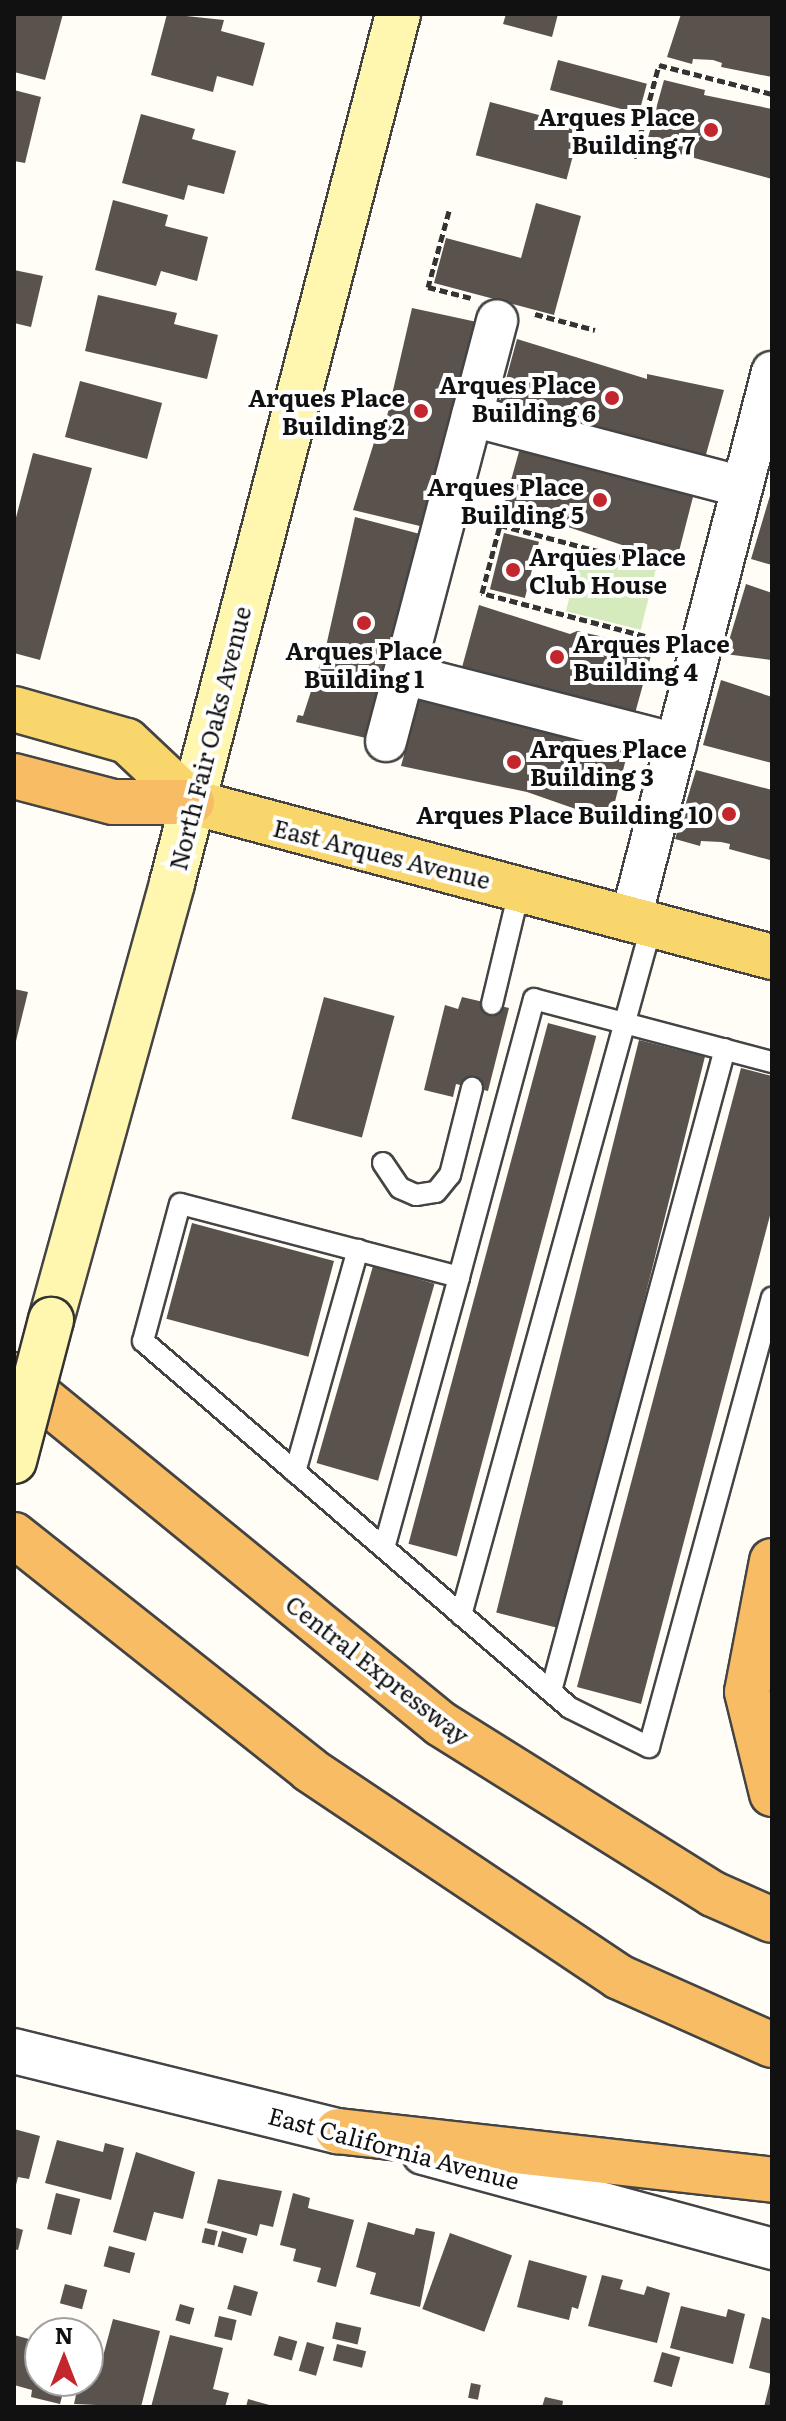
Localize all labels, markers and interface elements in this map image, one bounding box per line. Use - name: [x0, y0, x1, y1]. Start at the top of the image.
- place label: Arques Place Building 7: [538, 102, 695, 158]
- marker: Arques Place Building 7: [702, 121, 720, 139]
- place label: Arques Place Building 6: [439, 370, 596, 426]
- place label: Arques Place Building 2: [248, 383, 405, 439]
- marker: Arques Place Building 6: [603, 389, 621, 407]
- marker: Arques Place Building 2: [412, 402, 430, 420]
- place label: Arques Place Building 5: [427, 472, 584, 528]
- marker: Arques Place Building 5: [591, 491, 609, 509]
- place label: Arques Place Club House: [529, 542, 686, 598]
- marker: Arques Place Club House: [504, 561, 522, 579]
- street label: North Fair Oaks Avenue: [162, 603, 256, 873]
- marker: Arques Place Building 1: [355, 614, 373, 632]
- place label: Arques Place Building 4: [573, 629, 730, 685]
- place label: Arques Place Building 1: [286, 636, 442, 692]
- marker: Arques Place Building 4: [548, 648, 566, 666]
- place label: Arques Place Building 3: [530, 734, 687, 790]
- marker: Arques Place Building 3: [505, 753, 523, 771]
- place label: Arques Place Building 10: [416, 800, 713, 828]
- marker: Arques Place Building 10: [720, 805, 738, 823]
- street label: East Arques Avenue: [270, 812, 494, 894]
- street label: Central Expressway: [281, 1588, 475, 1750]
- street label: East California Avenue: [265, 2100, 523, 2194]
- north arrow: [24, 2317, 104, 2397]
- text: N: [55, 2318, 73, 2351]

